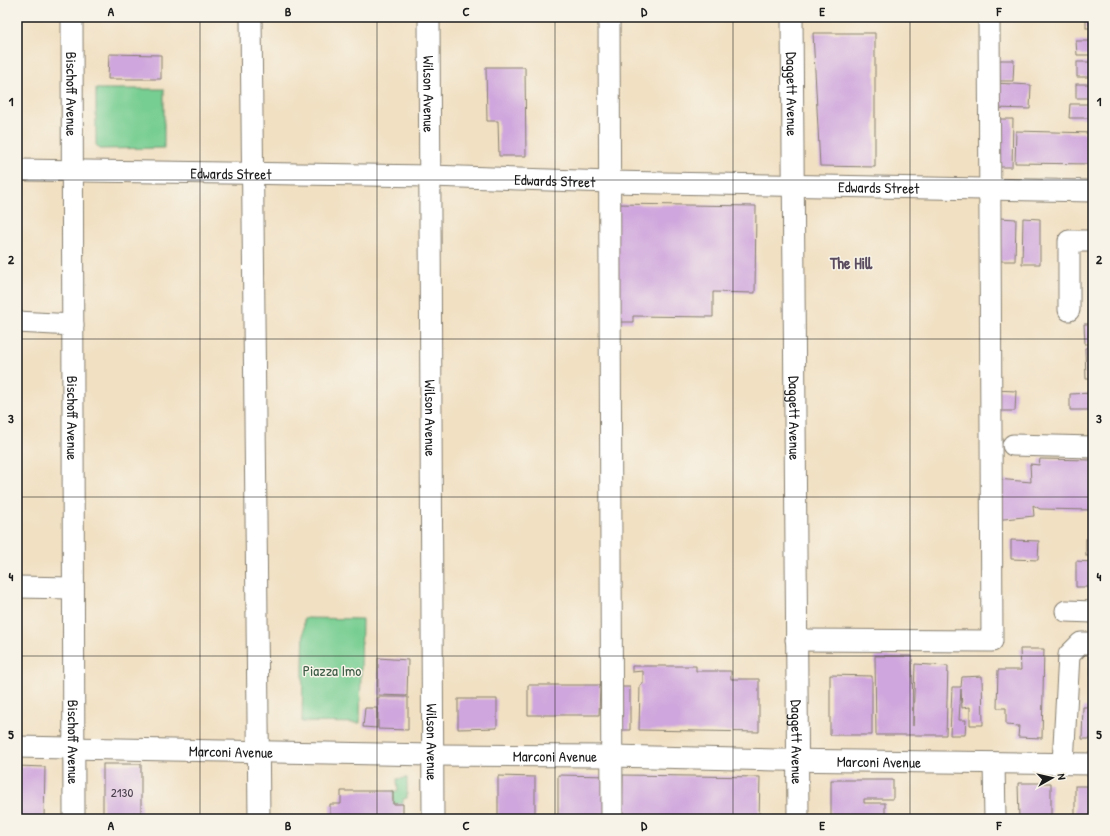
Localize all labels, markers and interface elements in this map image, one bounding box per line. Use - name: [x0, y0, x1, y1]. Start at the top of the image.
- text: A: [108, 2, 115, 20]
- text: B: [285, 2, 292, 20]
- text: C: [462, 2, 470, 20]
- text: D: [641, 2, 648, 20]
- text: E: [819, 2, 825, 20]
- text: F: [996, 2, 1003, 20]
- street label: Bischoff Avenue: [62, 52, 83, 136]
- street label: Daggett Avenue: [782, 52, 803, 136]
- street label: Wilson Avenue: [419, 56, 440, 132]
- text: 1: [9, 92, 14, 110]
- text: 1: [1097, 92, 1102, 110]
- street label: Edwards Street: [190, 162, 273, 184]
- street label: Edwards Street: [514, 168, 597, 192]
- street label: Edwards Street: [838, 176, 920, 198]
- text: 2: [8, 250, 15, 268]
- text: 2: [1096, 250, 1103, 268]
- district label: The Hill: [829, 252, 873, 274]
- street label: Bischoff Avenue: [62, 376, 84, 460]
- street label: Daggett Avenue: [784, 376, 806, 460]
- street label: Wilson Avenue: [420, 380, 442, 456]
- text: 3: [8, 409, 14, 427]
- text: 3: [1096, 409, 1102, 427]
- text: 4: [9, 567, 14, 585]
- text: 4: [1097, 567, 1102, 585]
- park label: Piazza Imo: [303, 660, 361, 681]
- street label: Bischoff Avenue: [63, 700, 84, 784]
- street label: Daggett Avenue: [787, 700, 808, 784]
- street label: Wilson Avenue: [422, 704, 443, 780]
- text: 5: [8, 725, 14, 743]
- text: 5: [1096, 725, 1102, 743]
- street label: Marconi Avenue: [189, 740, 273, 762]
- street label: Marconi Avenue: [513, 745, 597, 766]
- street label: Marconi Avenue: [837, 750, 921, 772]
- north arrow: [1032, 758, 1072, 798]
- text: N: [1055, 773, 1069, 781]
- house number: 2130: [111, 783, 133, 801]
- text: A: [108, 816, 115, 834]
- text: B: [285, 816, 292, 834]
- text: C: [462, 816, 470, 834]
- text: D: [641, 816, 648, 834]
- text: E: [819, 816, 825, 834]
- text: F: [996, 816, 1003, 834]

